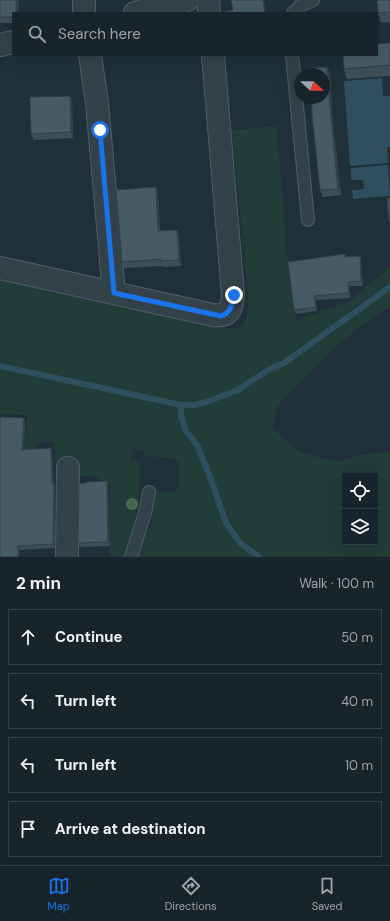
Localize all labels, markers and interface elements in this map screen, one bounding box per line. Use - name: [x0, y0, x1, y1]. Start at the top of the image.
- search box: [12, 12, 378, 56]
- icon: search: [26, 23, 48, 45]
- text: Search here: [58, 24, 141, 44]
- north arrow: [294, 68, 330, 104]
- route start: [91, 121, 109, 139]
- route end: [225, 286, 243, 304]
- map controls: [342, 473, 378, 545]
- button: locate: [342, 473, 378, 509]
- button: layers: [342, 509, 378, 545]
- text: 2 min: [16, 572, 61, 594]
- text: Walk · 100 m: [299, 575, 374, 592]
- icon: ahead: [17, 626, 39, 648]
- text: Continue: [55, 627, 123, 647]
- text: 50 m: [341, 629, 373, 646]
- icon: left: [17, 690, 39, 712]
- text: Turn left: [55, 691, 116, 711]
- text: 40 m: [341, 693, 373, 710]
- icon: left: [17, 754, 39, 776]
- text: Turn left: [55, 755, 116, 775]
- text: 10 m: [345, 757, 373, 774]
- icon: arrive: [17, 818, 39, 840]
- text: Arrive at destination: [55, 819, 206, 839]
- tab: Map: [48, 875, 70, 913]
- tab: Directions: [165, 875, 217, 913]
- tab: Saved: [312, 875, 342, 913]

